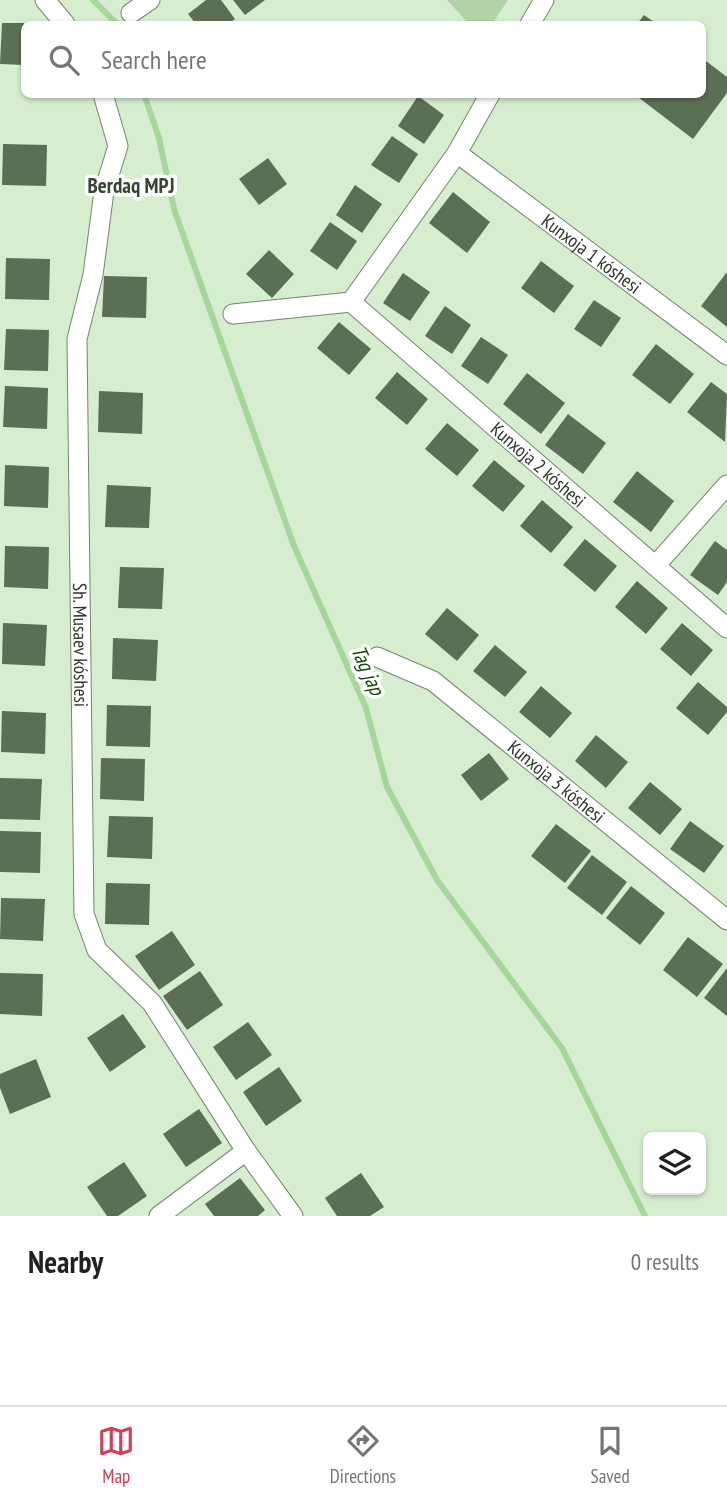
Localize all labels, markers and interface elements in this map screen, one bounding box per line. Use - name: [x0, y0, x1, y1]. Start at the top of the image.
- search box: [21, 21, 706, 98]
- icon: search: [45, 41, 83, 79]
- text: Search here: [101, 43, 207, 76]
- district label: Berdaq MPJ: [87, 172, 175, 199]
- street label: Kunxoja 1 kóshesi: [537, 209, 646, 299]
- street label: Kunxoja 2 kóshesi: [486, 417, 591, 512]
- street label: Sh. Musaev kóshesi: [68, 583, 93, 707]
- water label: Tag jap: [345, 641, 392, 701]
- street label: Kunxoja 3 kóshesi: [503, 735, 610, 828]
- map controls: [643, 1132, 706, 1195]
- button: layers: [643, 1132, 706, 1195]
- text: Nearby: [28, 1242, 103, 1281]
- text: 0 results: [631, 1247, 699, 1276]
- tab: Map: [97, 1422, 135, 1488]
- tab: Directions: [330, 1422, 396, 1488]
- tab: Saved: [591, 1422, 630, 1488]

